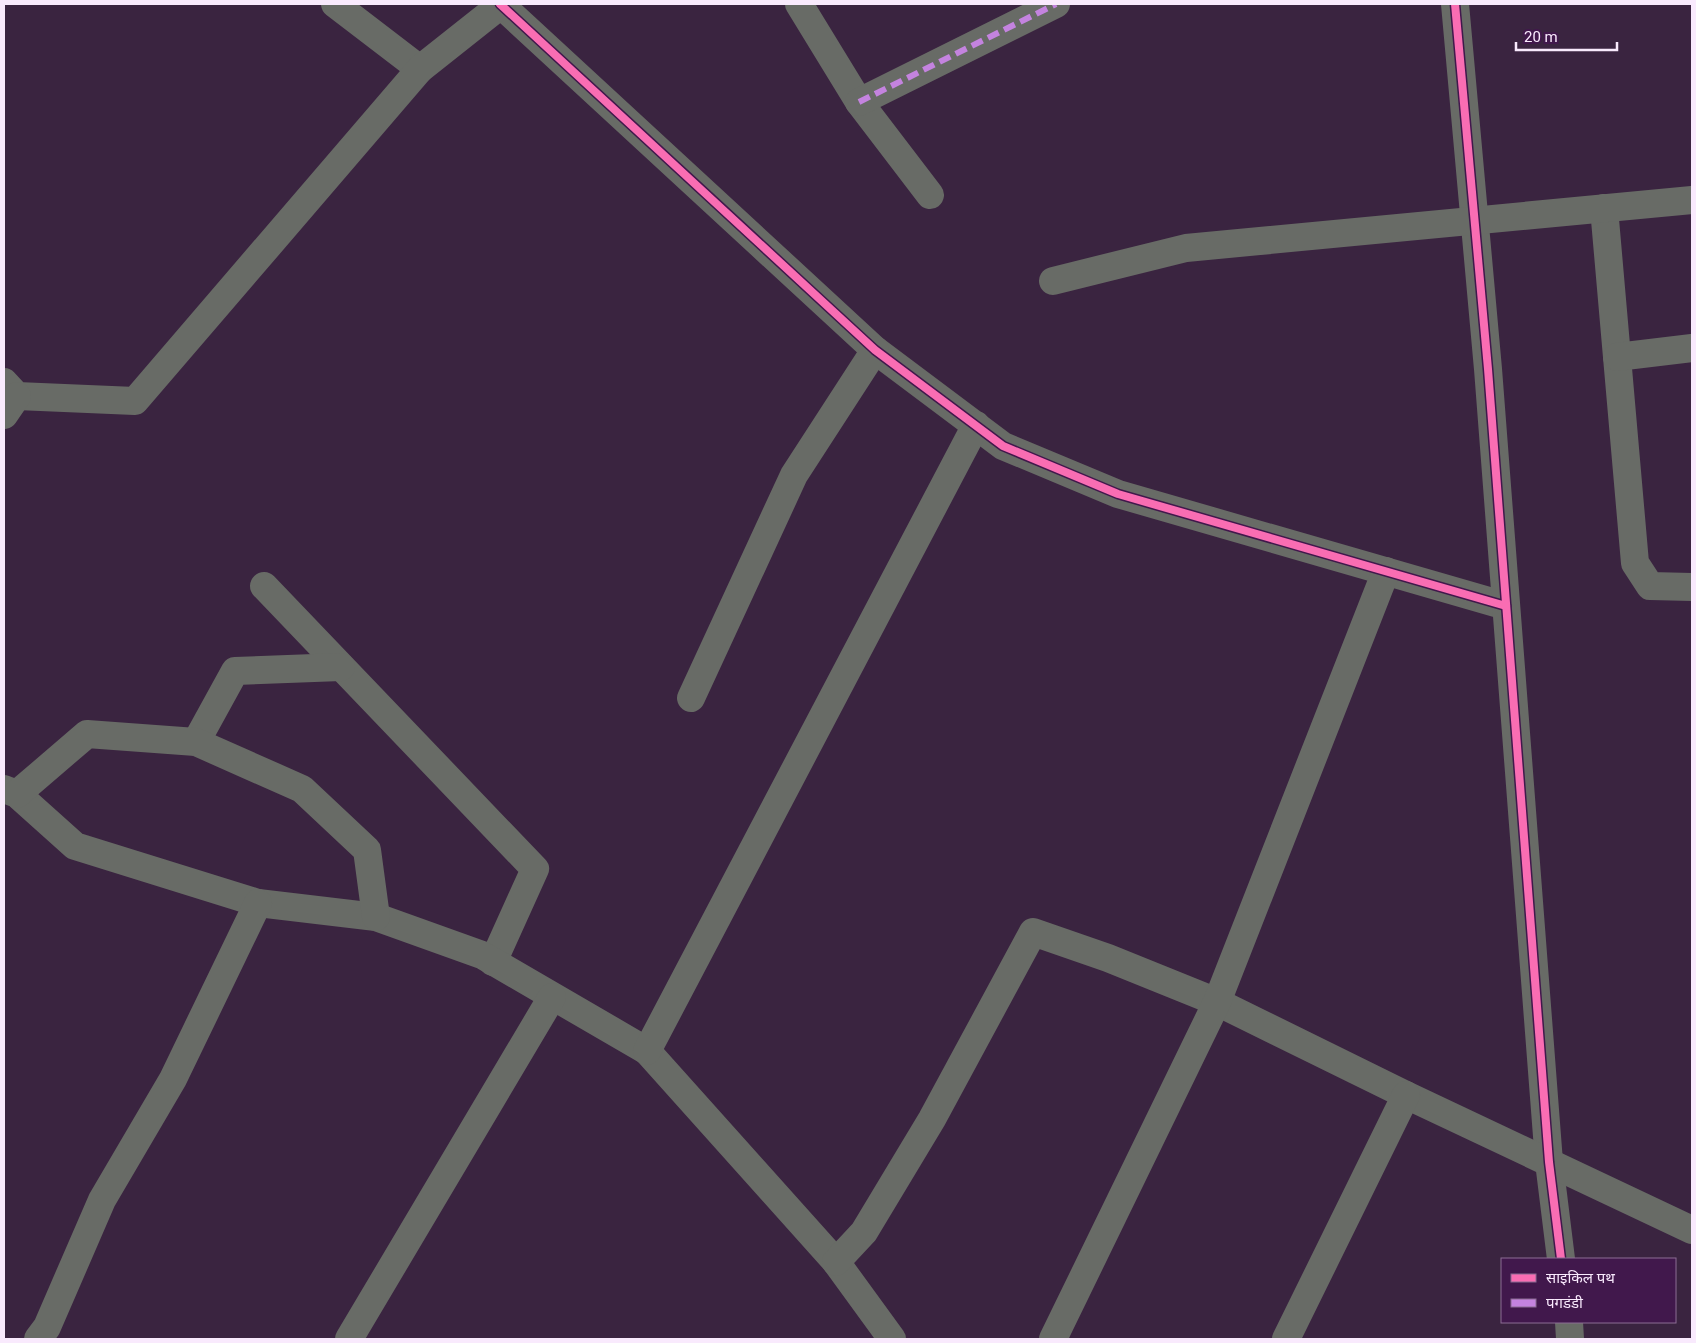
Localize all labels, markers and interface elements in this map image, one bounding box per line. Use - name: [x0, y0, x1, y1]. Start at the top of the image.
- scale bar: [1516, 20, 1617, 52]
- text: 20 m: [1524, 28, 1558, 46]
- legend: [1501, 1258, 1676, 1323]
- text: साइकिल पथ: [1546, 1269, 1615, 1287]
- text: पगडंडी: [1546, 1294, 1584, 1312]

